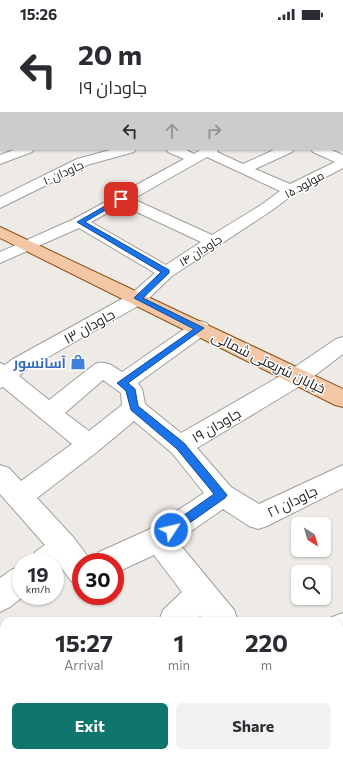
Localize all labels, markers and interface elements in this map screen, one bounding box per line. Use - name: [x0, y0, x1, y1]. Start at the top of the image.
- text: 15:26: [20, 5, 57, 23]
- text: 20 m: [78, 37, 142, 71]
- icon: left: [12, 44, 64, 96]
- text: جاودان ۱۹: [78, 76, 147, 98]
- icon: left: [119, 120, 141, 142]
- icon: ahead: [161, 120, 183, 142]
- icon: right: [203, 120, 225, 142]
- street label: جاودان ۱۰: [41, 157, 86, 188]
- street label: مولود ۱۵: [282, 167, 327, 201]
- pin: [104, 182, 138, 216]
- icon: arrive: [110, 188, 132, 210]
- street label: جاودان ۱۴: [176, 231, 224, 269]
- street label: جاودان ۱۳: [60, 305, 118, 347]
- street label: خیابان شریعتی شمالی: [209, 327, 329, 397]
- shop icon: آسانسور: [69, 353, 87, 371]
- place label: آسانسور: [12, 354, 67, 372]
- street label: جاودان ۱۹: [189, 404, 243, 446]
- street label: جاودان ۲۱: [264, 482, 320, 520]
- position arrow: [150, 509, 192, 551]
- north arrow: [291, 517, 331, 557]
- map controls: [291, 517, 331, 605]
- speed limit sign: 30: [72, 553, 124, 605]
- text: 19: [27, 562, 49, 586]
- button: search: [291, 565, 331, 605]
- text: km/h: [26, 583, 50, 595]
- text: 15:27: [55, 628, 113, 657]
- text: 1: [173, 628, 184, 657]
- text: 220: [245, 628, 288, 657]
- text: Arrival: [64, 657, 104, 673]
- text: min: [168, 657, 190, 673]
- text: m: [261, 657, 272, 673]
- button: Exit: [12, 703, 168, 749]
- button: Share: [176, 703, 331, 749]

